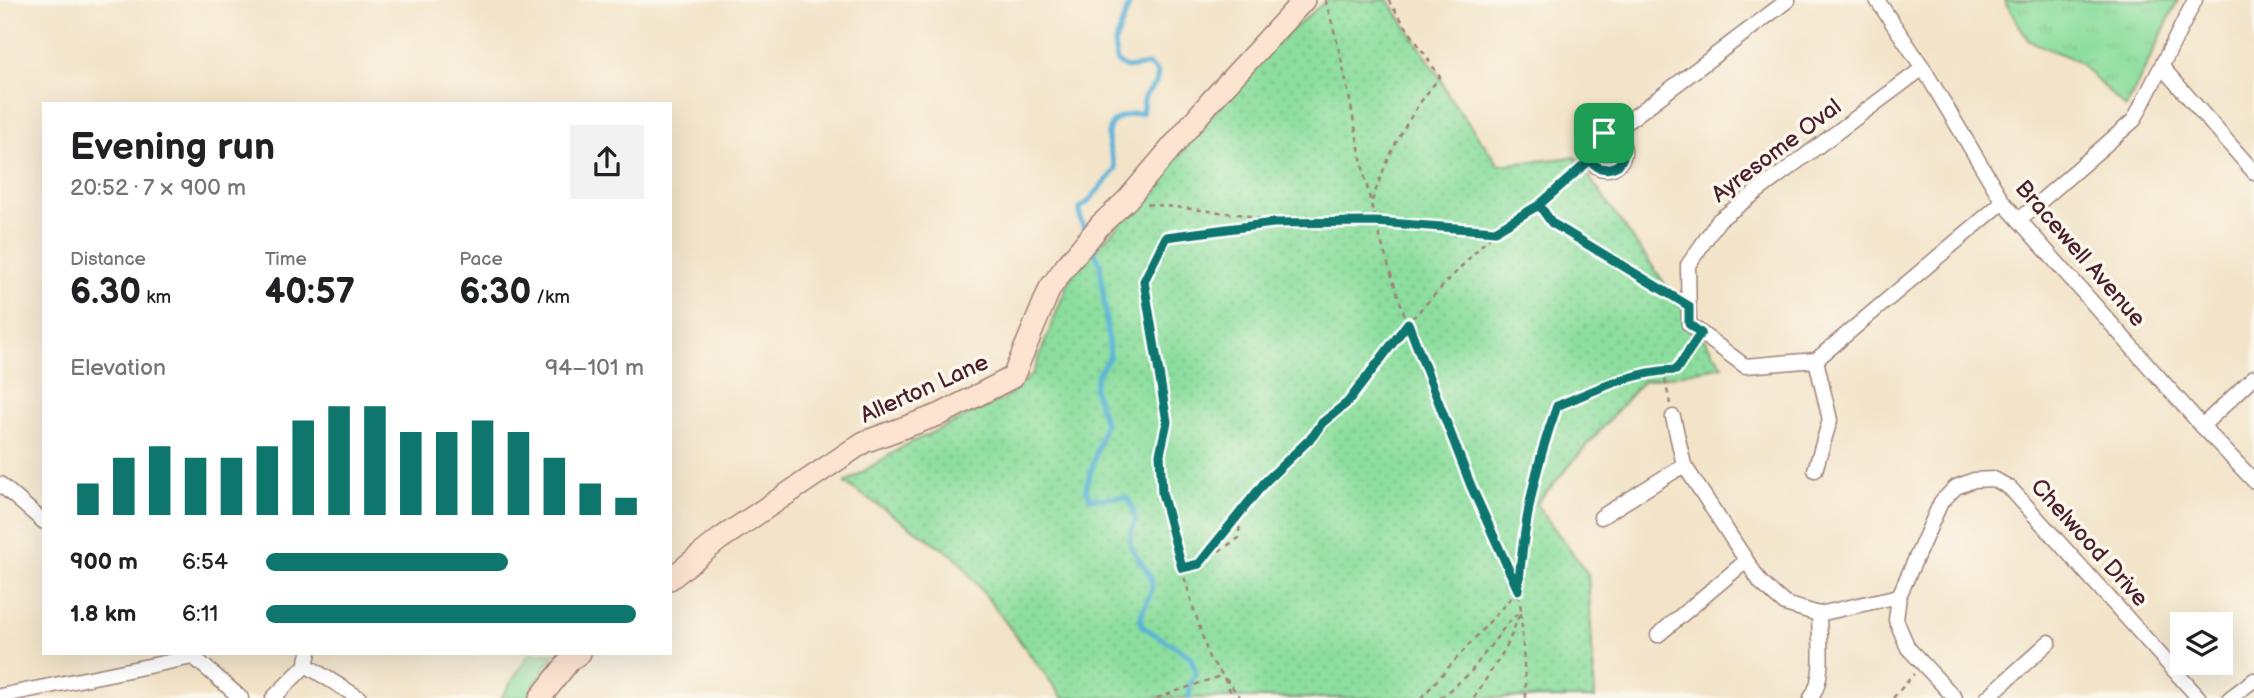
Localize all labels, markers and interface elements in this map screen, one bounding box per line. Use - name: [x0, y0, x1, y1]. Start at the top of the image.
- street label: Ayresome Oval: [1706, 93, 1847, 209]
- pin: [1574, 103, 1634, 163]
- icon: arrive: [1585, 114, 1623, 152]
- text: Evening run: [70, 125, 275, 170]
- button: share: [570, 125, 644, 199]
- text: 20:52 · 7 × 900 m: [70, 174, 246, 202]
- street label: Bracewell Avenue: [2009, 175, 2152, 333]
- text: Distance: [70, 248, 146, 271]
- text: Time: [265, 248, 307, 271]
- text: Pace: [459, 248, 503, 271]
- text: 6.30: [70, 271, 141, 314]
- text: 40:57: [265, 271, 355, 314]
- text: 6:30: [459, 271, 531, 314]
- text: km: [141, 286, 171, 309]
- text: /km: [531, 286, 570, 309]
- street label: Allerton Lane: [856, 348, 993, 430]
- text: Elevation: [70, 354, 166, 382]
- text: 94–101 m: [545, 354, 644, 382]
- street label: Chelwood Drive: [2024, 473, 2154, 612]
- text: 900 m: [70, 548, 138, 576]
- text: 6:54: [182, 548, 228, 576]
- text: 1.8 km: [70, 600, 136, 628]
- text: 6:11: [182, 600, 219, 628]
- map controls: [2170, 612, 2233, 675]
- button: layers: [2170, 612, 2233, 675]

